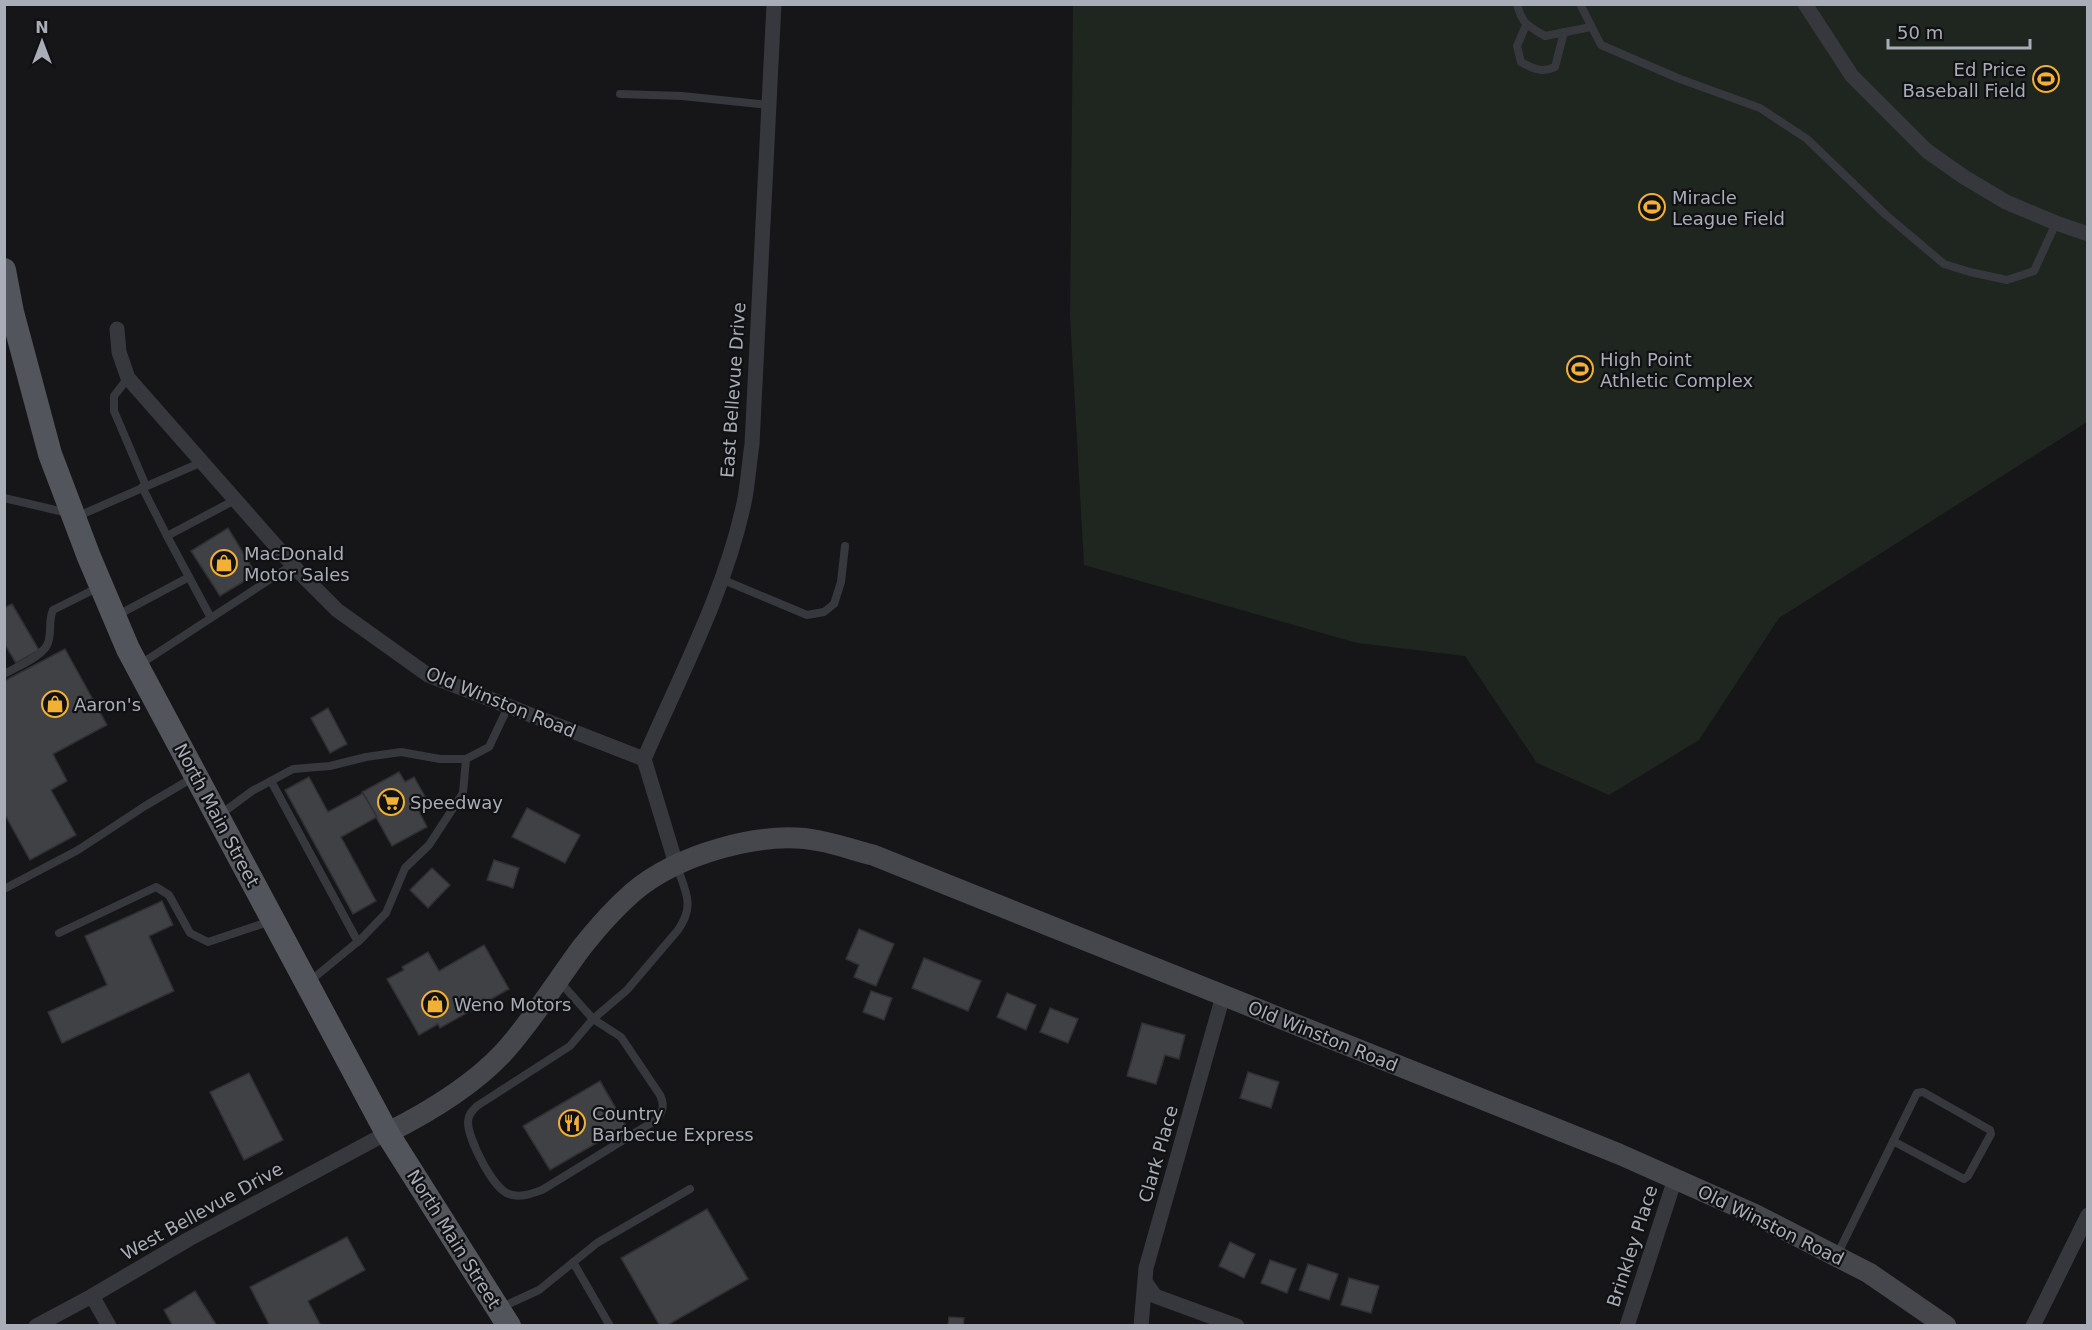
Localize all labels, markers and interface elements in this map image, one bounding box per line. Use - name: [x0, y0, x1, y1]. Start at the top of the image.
- north arrow: [12, 12, 72, 72]
- scale bar: [1888, 12, 2030, 50]
- text: N: [35, 18, 49, 37]
- text: 50 m: [1897, 22, 1943, 43]
- place label: Ed Price Baseball Field: [1902, 59, 2026, 101]
- sports icon: Ed Price Baseball Field: [2031, 64, 2061, 94]
- place label: Miracle League Field: [1672, 187, 1785, 229]
- sports icon: Miracle League Field: [1637, 192, 1667, 222]
- street label: East Bellevue Drive: [716, 302, 750, 478]
- place label: High Point Athletic Complex: [1600, 349, 1754, 391]
- sports icon: High Point Athletic Complex: [1565, 354, 1595, 384]
- place label: MacDonald Motor Sales: [244, 543, 350, 585]
- shop icon: MacDonald Motor Sales: [209, 548, 239, 578]
- street label: Old Winston Road: [423, 662, 579, 742]
- shop icon: Aaron's: [40, 689, 70, 719]
- place label: Aaron's: [74, 694, 141, 715]
- street label: North Main Street: [170, 740, 264, 890]
- supermarket icon: Speedway: [376, 787, 406, 817]
- place label: Speedway: [410, 792, 503, 813]
- shop icon: Weno Motors: [420, 989, 450, 1019]
- place label: Weno Motors: [454, 994, 571, 1015]
- street label: Old Winston Road: [1245, 996, 1401, 1076]
- place label: Country Barbecue Express: [592, 1103, 754, 1145]
- street label: Clark Place: [1134, 1103, 1182, 1205]
- restaurant icon: Country Barbecue Express: [557, 1108, 587, 1138]
- street label: West Bellevue Drive: [118, 1158, 286, 1264]
- street label: North Main Street: [403, 1166, 505, 1312]
- street label: Old Winston Road: [1695, 1181, 1847, 1269]
- street label: Brinkley Place: [1602, 1182, 1662, 1310]

